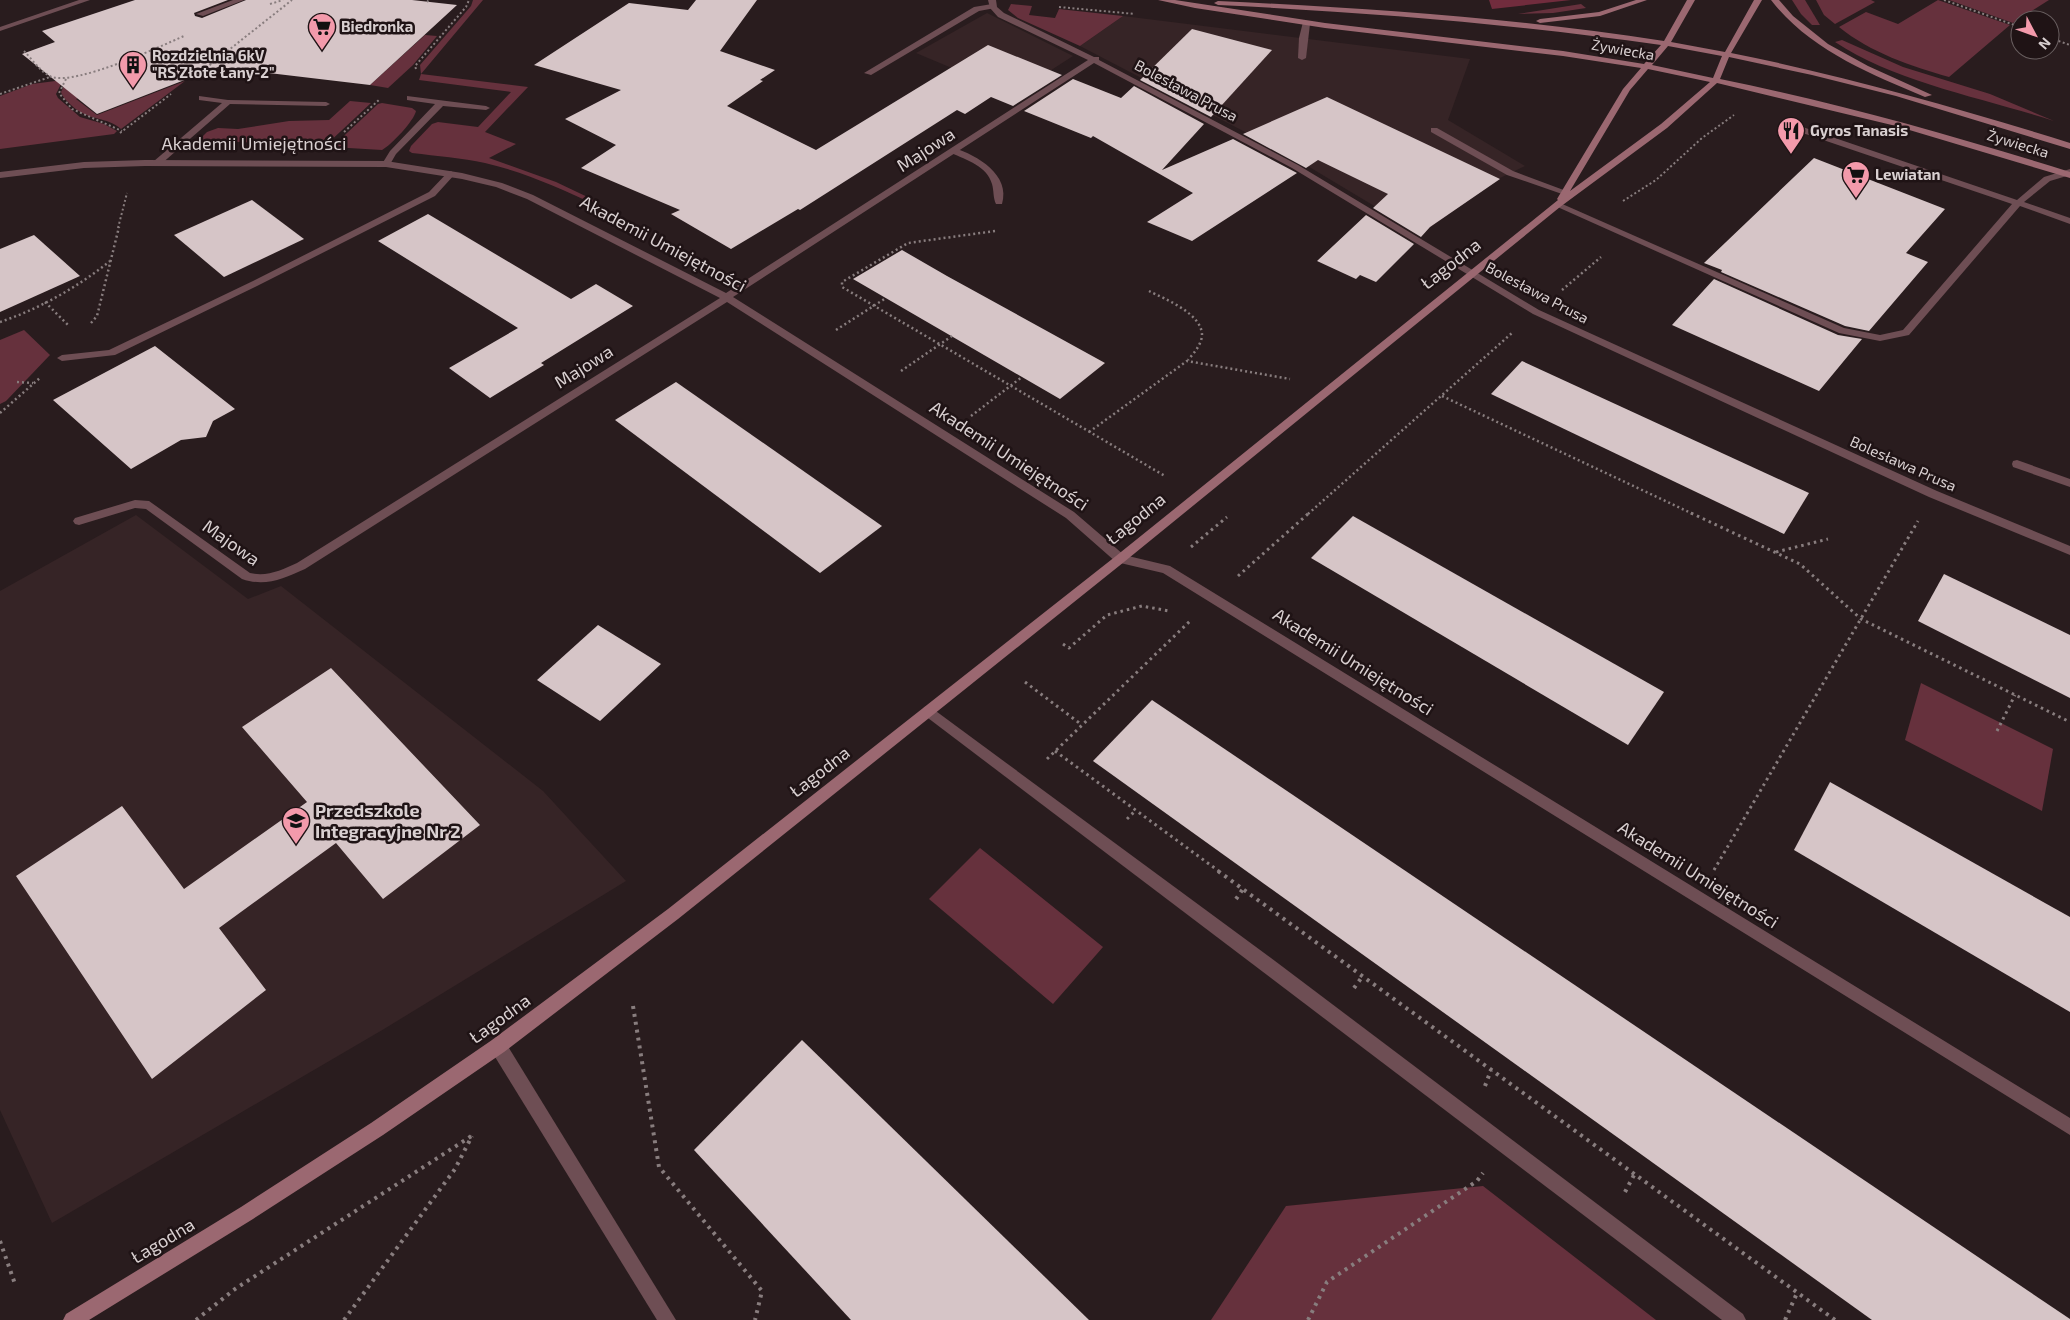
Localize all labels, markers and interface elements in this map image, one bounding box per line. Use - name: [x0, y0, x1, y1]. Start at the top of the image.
- north arrow: [2010, 10, 2060, 60]
- supermarket icon: Biedronka: [307, 12, 337, 51]
- place label: Biedronka: [341, 17, 413, 35]
- text: N: [2035, 34, 2055, 53]
- street label: Żywiecka: [1590, 35, 1656, 63]
- place label: Rozdzielnia 6kV "RS Złote Łany-2": [152, 46, 275, 82]
- building icon: Rozdzielnia 6kV "RS Złote Łany-2": [118, 50, 148, 89]
- street label: Bolesława Prusa: [1132, 55, 1241, 125]
- restaurant icon: Gyros Tanasis: [1776, 116, 1806, 155]
- place label: Gyros Tanasis: [1810, 121, 1908, 140]
- street label: Majowa: [892, 122, 959, 176]
- street label: Żywiecka: [1985, 125, 2051, 161]
- street label: Akademii Umiejętności: [162, 132, 346, 154]
- supermarket icon: Lewiatan: [1841, 160, 1871, 199]
- place label: Lewiatan: [1875, 165, 1941, 183]
- street label: Akademii Umiejętności: [577, 190, 750, 296]
- street label: Łagodna: [1416, 233, 1485, 293]
- street label: Bolesława Prusa: [1483, 257, 1592, 327]
- street label: Majowa: [550, 340, 617, 393]
- street label: Akademii Umiejętności: [926, 396, 1093, 515]
- street label: Bolesława Prusa: [1848, 432, 1959, 495]
- street label: Łagodna: [1101, 488, 1170, 549]
- street label: Majowa: [199, 515, 265, 570]
- street label: Akademii Umiejętności: [1269, 603, 1438, 719]
- street label: Łagodna: [785, 741, 854, 801]
- place label: Przedszkole Integracyjne Nr 2: [315, 799, 461, 842]
- school or university icon: Przedszkole Integracyjne Nr 2: [281, 806, 311, 845]
- street label: Akademii Umiejętności: [1614, 816, 1783, 932]
- street label: Łagodna: [465, 989, 534, 1048]
- street label: Łagodna: [127, 1213, 198, 1268]

